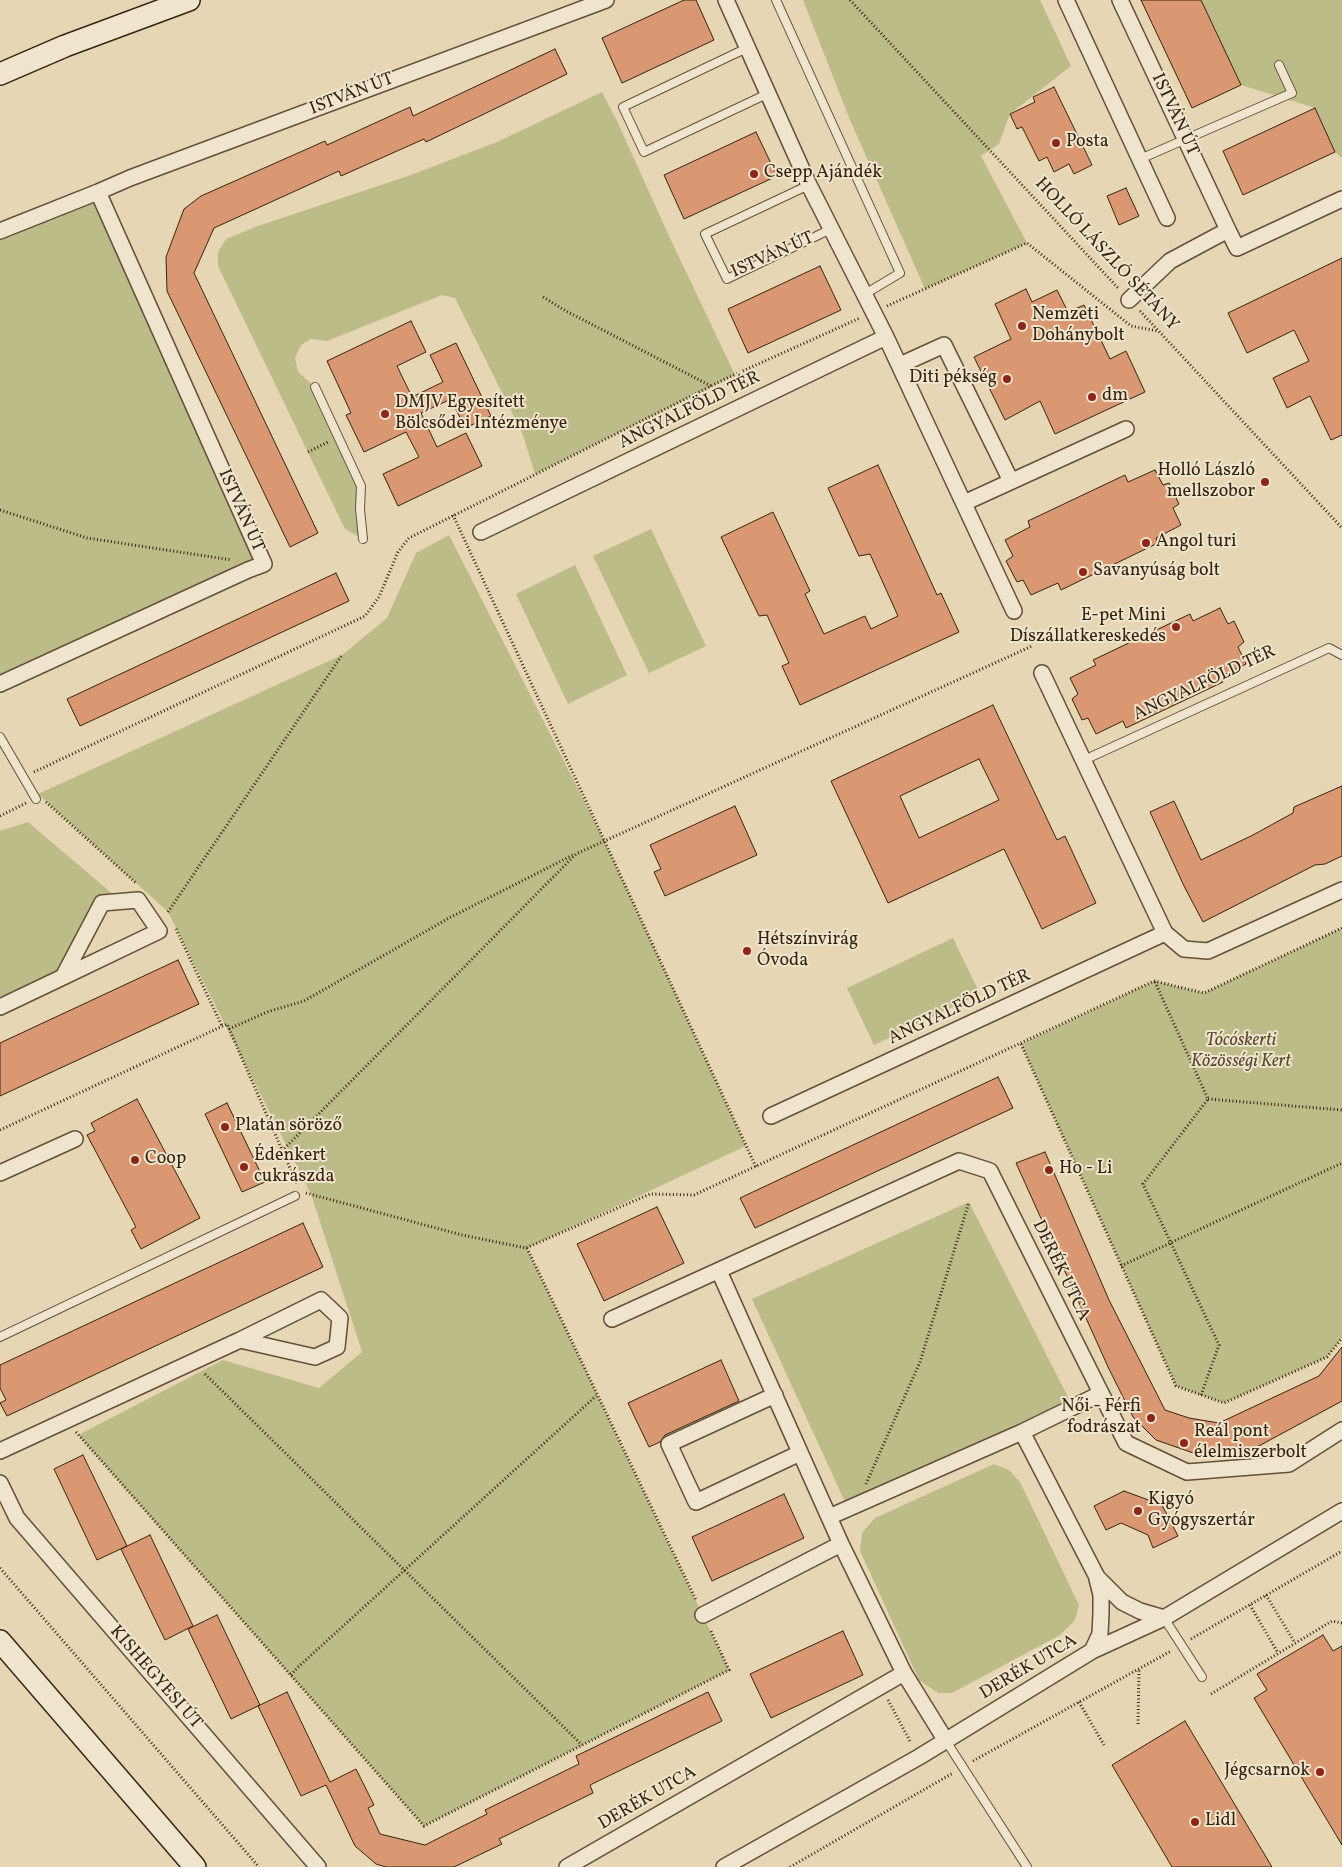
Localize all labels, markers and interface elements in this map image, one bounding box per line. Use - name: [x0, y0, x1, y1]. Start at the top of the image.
- street label: ISTVÁN ÚT: [307, 69, 397, 121]
- street label: ISTVÁN ÚT: [1146, 70, 1202, 160]
- place label: Posta: [1066, 132, 1109, 154]
- marker: Posta: [1050, 137, 1062, 149]
- place label: Csepp Ajándék: [764, 163, 882, 185]
- marker: Csepp Ajándék: [748, 168, 760, 180]
- street label: HOLLÓ LÁSZLÓ SÉTÁNY: [1029, 174, 1183, 336]
- street label: ISTVÁN ÚT: [728, 228, 818, 284]
- place label: Nemzeti Dohánybolt: [1032, 305, 1125, 348]
- marker: Nemzeti Dohánybolt: [1016, 320, 1028, 332]
- street label: ANGYALFÖLD TÉR: [616, 367, 764, 455]
- place label: Diti pékség: [909, 368, 997, 390]
- marker: Diti pékség: [1001, 373, 1013, 385]
- place label: dm: [1102, 386, 1128, 408]
- marker: dm: [1086, 391, 1098, 403]
- place label: DMJV Egyesített Bölcsődei Intézménye: [395, 393, 567, 436]
- marker: DMJV Egyesített Bölcsődei Intézménye: [379, 408, 391, 420]
- place label: Holló László mellszobor: [1157, 461, 1255, 504]
- street label: ISTVÁN ÚT: [212, 466, 268, 556]
- marker: Holló László mellszobor: [1259, 476, 1271, 488]
- place label: Angol turi: [1156, 532, 1236, 554]
- marker: Angol turi: [1140, 537, 1152, 549]
- place label: Savanyúság bolt: [1093, 561, 1220, 583]
- marker: Savanyúság bolt: [1077, 566, 1089, 578]
- place label: E-pet Mini Díszállatkereskedés: [1010, 606, 1166, 649]
- marker: E-pet Mini Díszállatkereskedés: [1170, 621, 1182, 633]
- street label: ANGYALFÖLD TÉR: [1130, 642, 1280, 726]
- place label: Hétszínvirág Óvoda: [757, 930, 858, 972]
- marker: Hétszínvirág Óvoda: [741, 945, 753, 957]
- street label: ANGYALFÖLD TÉR: [885, 966, 1035, 1050]
- park label: Tócóskerti Közösségi Kert: [1191, 1031, 1291, 1074]
- place label: Platán söröző: [235, 1116, 342, 1138]
- marker: Platán söröző: [219, 1121, 231, 1133]
- place label: Édenkert cukrászda: [254, 1146, 334, 1188]
- place label: Coop: [145, 1149, 186, 1171]
- marker: Coop: [129, 1154, 141, 1166]
- place label: Ho - Li: [1059, 1159, 1112, 1181]
- marker: Édenkert cukrászda: [238, 1161, 250, 1173]
- marker: Ho - Li: [1043, 1164, 1055, 1176]
- street label: DERÉK UTCA: [1026, 1217, 1094, 1325]
- place label: Női - Férfi fodrászat: [1061, 1397, 1141, 1440]
- marker: Női - Férfi fodrászat: [1145, 1412, 1157, 1424]
- place label: Reál pont élelmiszerbolt: [1194, 1422, 1307, 1465]
- marker: Reál pont élelmiszerbolt: [1178, 1437, 1190, 1449]
- place label: Kigyó Gyógyszertár: [1148, 1490, 1255, 1532]
- marker: Kigyó Gyógyszertár: [1132, 1505, 1144, 1517]
- street label: KISHEGYESI ÚT: [104, 1622, 206, 1734]
- street label: DERÉK UTCA: [977, 1631, 1081, 1705]
- place label: Jégcsarnok: [1224, 1761, 1310, 1783]
- street label: DERÉK UTCA: [595, 1762, 701, 1836]
- marker: Jégcsarnok: [1314, 1766, 1326, 1778]
- place label: Lidl: [1205, 1811, 1236, 1833]
- marker: Lidl: [1189, 1816, 1201, 1828]

